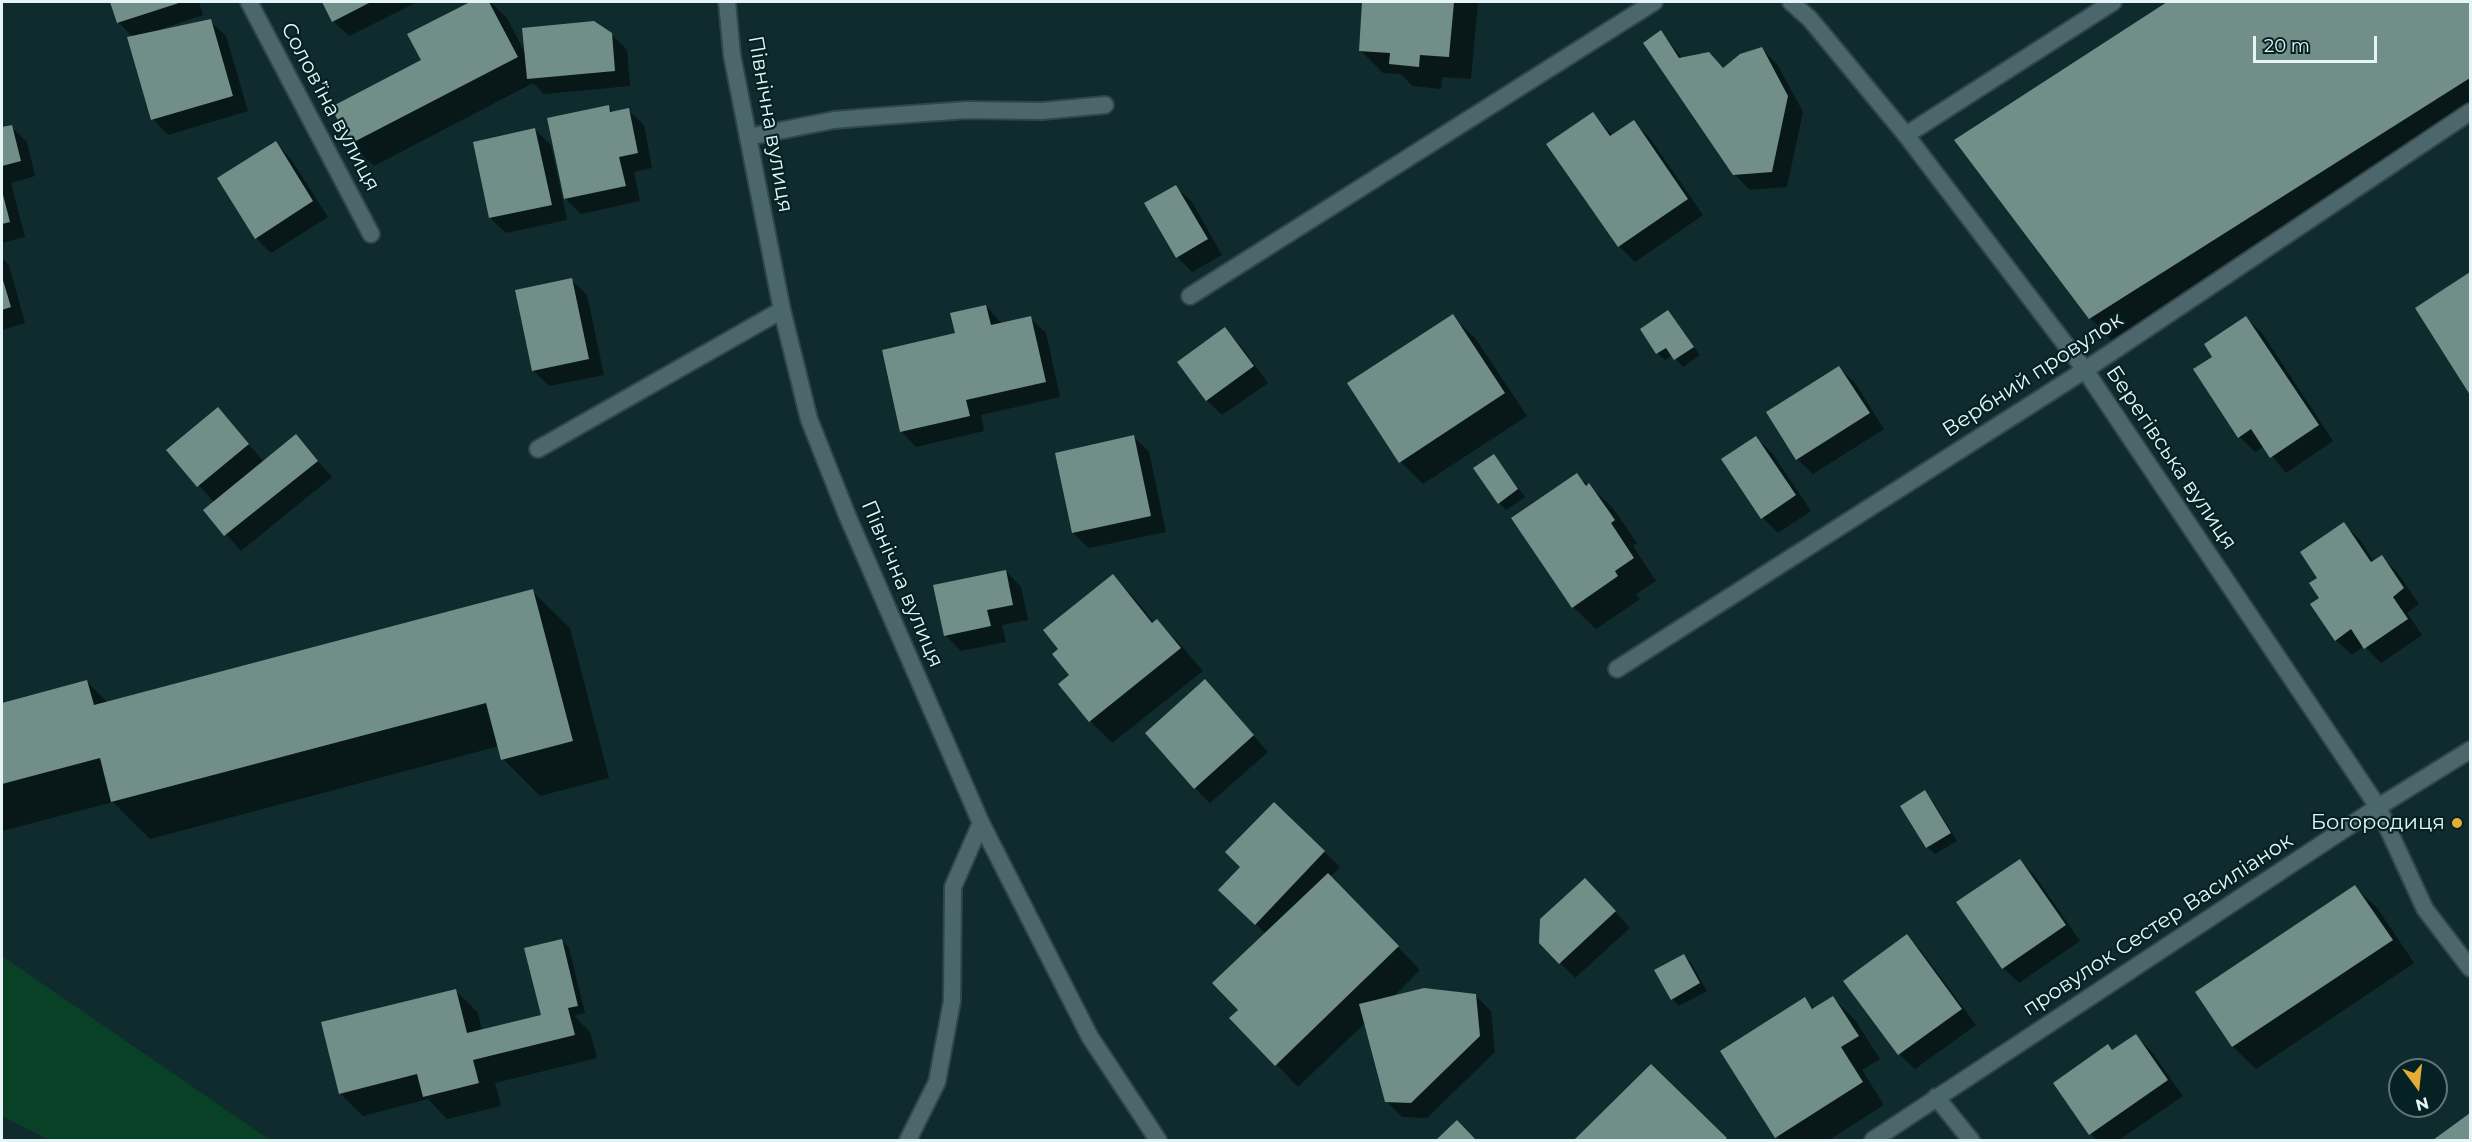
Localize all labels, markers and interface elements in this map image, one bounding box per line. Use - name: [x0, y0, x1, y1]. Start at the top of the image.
- street label: Соловʼїна вулиця: [275, 19, 385, 195]
- scale bar: [2256, 24, 2380, 62]
- street label: Північна вулиця: [742, 34, 798, 214]
- text: 20 m: [2264, 35, 2310, 57]
- street label: Вербний провулок: [1938, 307, 2128, 443]
- street label: Берегівська вулиця: [2100, 361, 2242, 555]
- street label: Північна вулиця: [855, 497, 949, 671]
- place label: Богородиця: [2311, 810, 2445, 836]
- marker: Богородиця: [2450, 816, 2464, 830]
- street label: провулок Сестер Василіанок: [2018, 828, 2298, 1022]
- north arrow: [2388, 1058, 2448, 1118]
- text: N: [2414, 1093, 2431, 1115]

